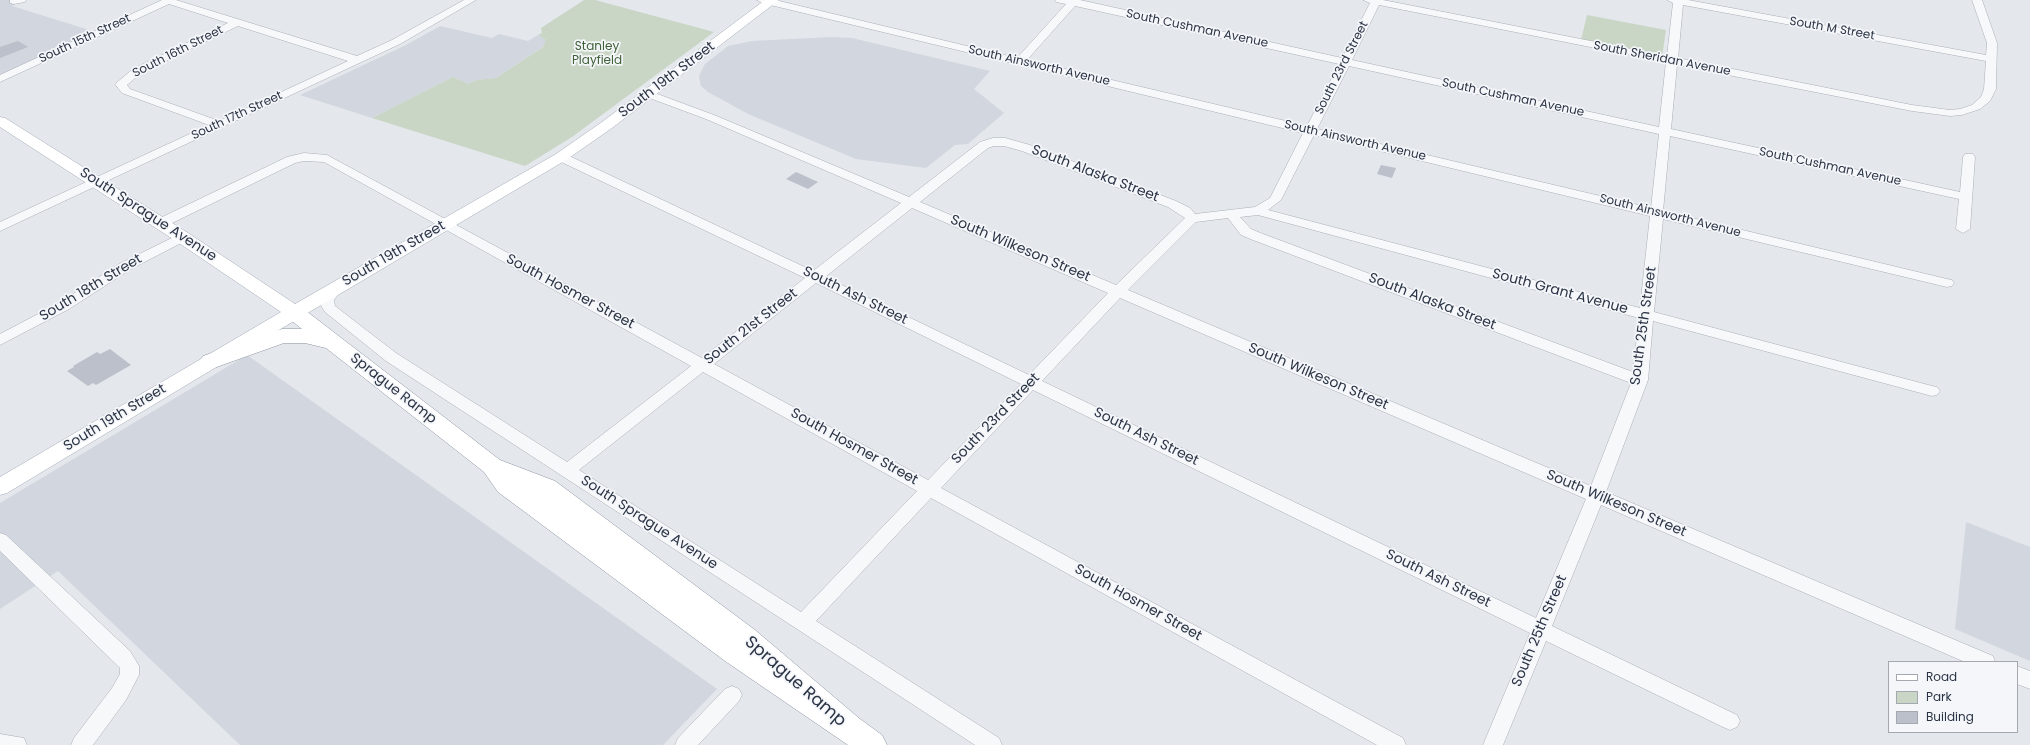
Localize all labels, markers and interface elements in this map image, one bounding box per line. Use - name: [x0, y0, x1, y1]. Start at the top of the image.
- street label: South Cushman Avenue: [1125, 7, 1269, 51]
- street label: South 15th Street: [37, 11, 133, 67]
- street label: South M Street: [1788, 14, 1876, 44]
- street label: South 23rd Street: [1312, 19, 1372, 117]
- street label: South 16th Street: [130, 23, 226, 81]
- street label: South 19th Street: [616, 38, 718, 122]
- street label: South Sheridan Avenue: [1592, 39, 1732, 79]
- park label: Stanley Playfield: [572, 40, 622, 68]
- street label: South Ainsworth Avenue: [967, 43, 1111, 89]
- street label: South Cushman Avenue: [1441, 76, 1585, 120]
- street label: South 17th Street: [189, 89, 285, 143]
- street label: South Ainsworth Avenue: [1283, 118, 1427, 164]
- street label: South Alaska Street: [1029, 142, 1161, 206]
- street label: South Cushman Avenue: [1758, 145, 1902, 189]
- street label: South Sprague Avenue: [76, 164, 220, 266]
- street label: South Ainsworth Avenue: [1598, 191, 1742, 241]
- street label: South Wilkeson Street: [948, 212, 1092, 286]
- street label: South 19th Street: [340, 218, 448, 290]
- street label: South 18th Street: [37, 251, 145, 325]
- street label: South Hosmer Street: [503, 251, 637, 333]
- street label: South Ash Street: [800, 263, 910, 329]
- street label: South Grant Avenue: [1490, 266, 1630, 318]
- street label: South 25th Street: [1627, 266, 1661, 386]
- street label: South Alaska Street: [1366, 270, 1498, 334]
- street label: South 21st Street: [701, 285, 801, 369]
- street label: South Wilkeson Street: [1246, 340, 1390, 414]
- street label: Sprague Ramp: [346, 350, 440, 428]
- street label: South 23rd Street: [948, 370, 1044, 468]
- street label: South 19th Street: [61, 381, 169, 455]
- street label: South Ash Street: [1091, 404, 1201, 470]
- street label: South Hosmer Street: [787, 405, 921, 489]
- street label: South Wilkeson Street: [1544, 467, 1688, 541]
- street label: South Sprague Avenue: [577, 472, 721, 574]
- street label: South Ash Street: [1383, 546, 1493, 612]
- street label: South Hosmer Street: [1071, 561, 1205, 645]
- street label: South 25th Street: [1509, 573, 1571, 689]
- street label: Sprague Ramp: [740, 632, 850, 732]
- legend: [1888, 661, 2018, 733]
- text: Road: [1926, 668, 1957, 685]
- text: Park: [1926, 688, 1952, 705]
- text: Building: [1926, 708, 1974, 725]

